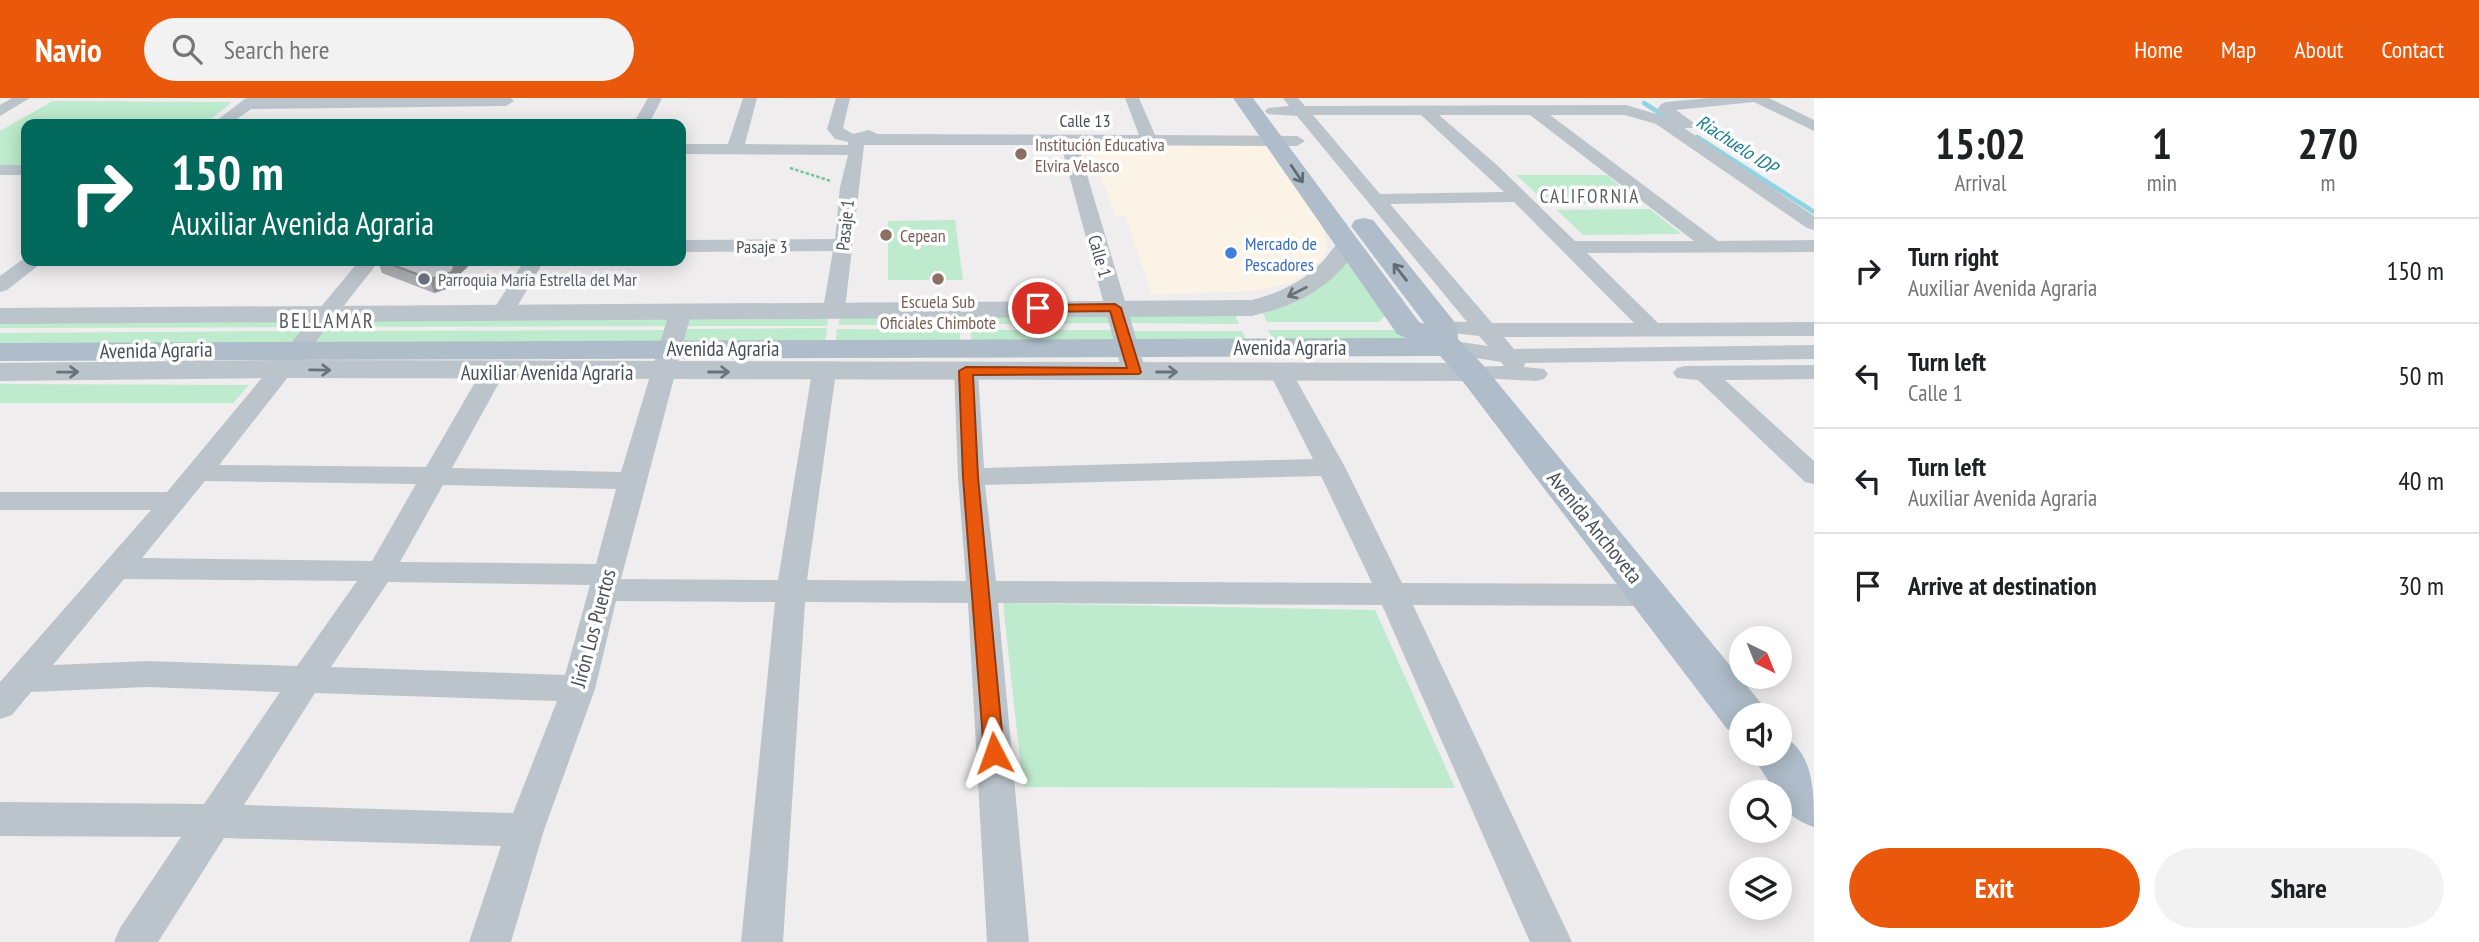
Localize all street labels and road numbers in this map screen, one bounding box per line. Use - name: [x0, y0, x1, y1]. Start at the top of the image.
- street label: Calle 13: [1059, 109, 1111, 132]
- street label: Pasaje 1: [831, 198, 859, 252]
- street label: Calle 1: [1083, 232, 1117, 280]
- street label: Pasaje 3: [736, 235, 788, 258]
- street label: Avenida Agraria: [1234, 334, 1346, 361]
- street label: Avenida Agraria: [667, 335, 779, 362]
- street label: Avenida Agraria: [99, 336, 213, 364]
- street label: Auxiliar Avenida Agraria: [461, 359, 633, 386]
- street label: Avenida Anchoveta: [1541, 465, 1649, 589]
- street label: Jirón Los Puertos: [564, 566, 622, 691]

